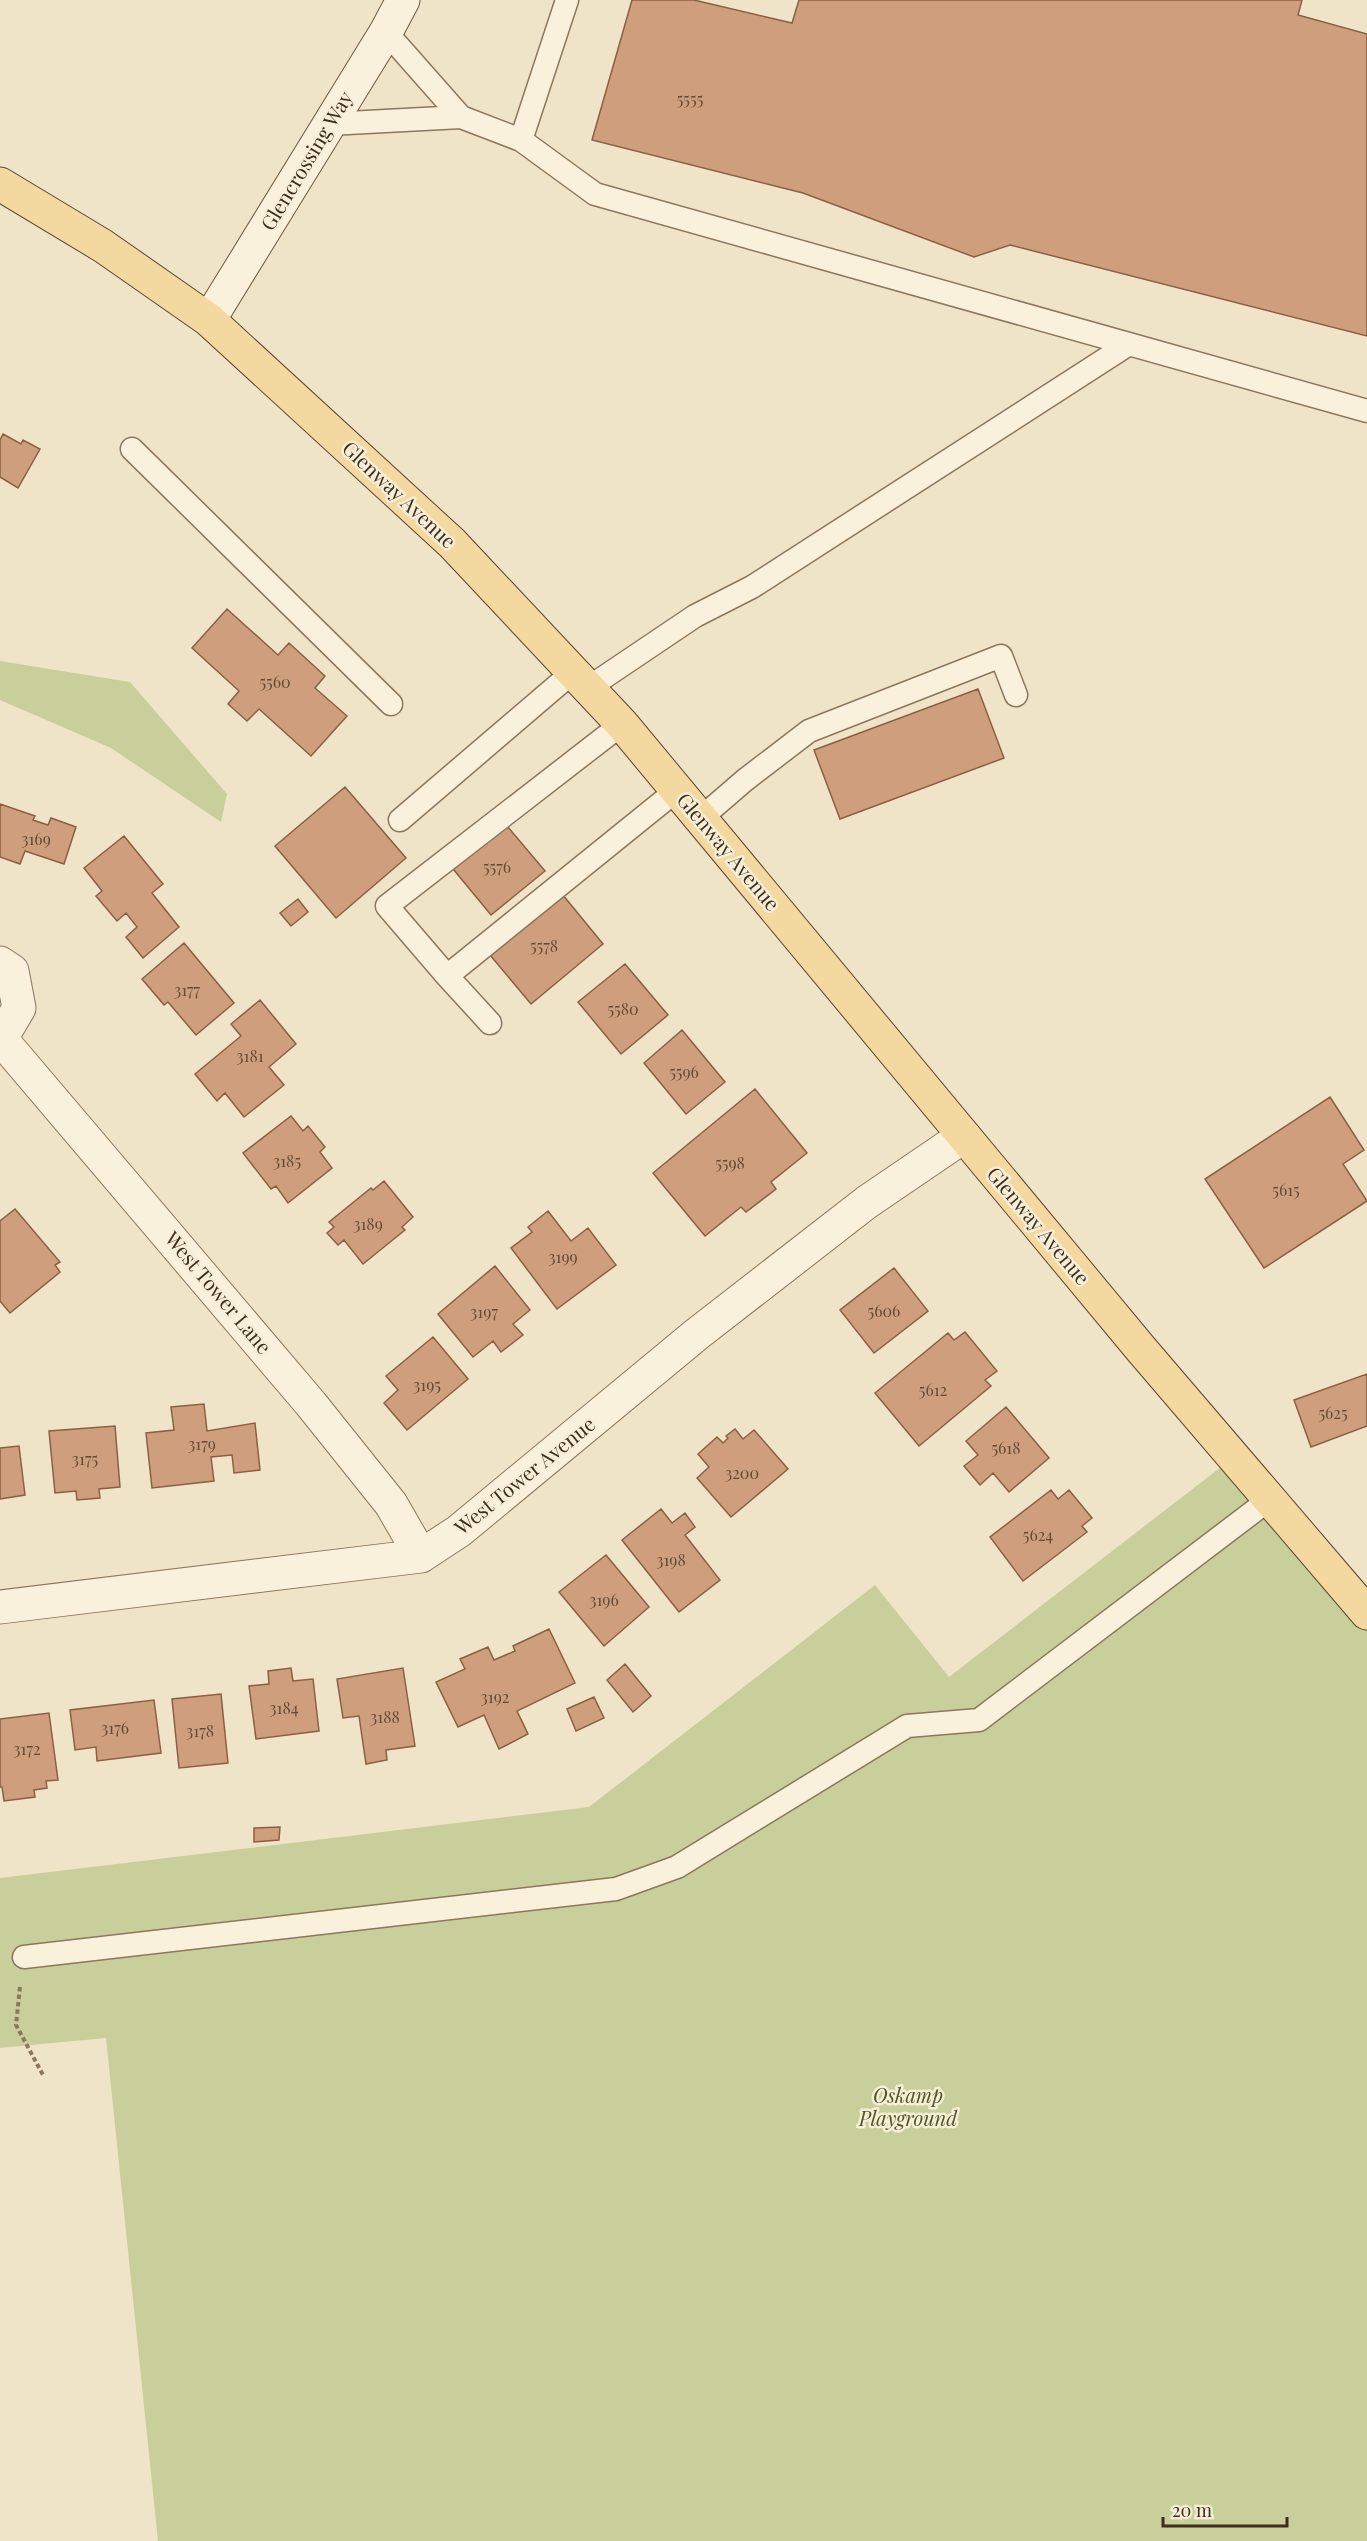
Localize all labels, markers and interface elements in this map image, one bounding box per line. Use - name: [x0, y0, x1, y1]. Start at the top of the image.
- street label: Glencrossing Way: [253, 86, 358, 235]
- house number: 5555: [677, 88, 703, 109]
- street label: Glenway Avenue: [337, 434, 463, 554]
- house number: 5560: [259, 671, 291, 692]
- street label: Glenway Avenue: [672, 786, 787, 916]
- house number: 3169: [21, 828, 51, 849]
- house number: 5576: [483, 856, 511, 877]
- house number: 5578: [530, 935, 558, 956]
- house number: 3177: [174, 979, 201, 1000]
- house number: 5580: [607, 998, 639, 1019]
- house number: 3181: [236, 1045, 264, 1066]
- house number: 5596: [669, 1061, 699, 1082]
- house number: 3185: [273, 1150, 301, 1171]
- house number: 5598: [715, 1152, 745, 1173]
- street label: Glenway Avenue: [982, 1160, 1097, 1290]
- house number: 5615: [1272, 1179, 1300, 1200]
- house number: 3189: [353, 1213, 383, 1234]
- street label: West Tower Lane: [159, 1224, 278, 1359]
- house number: 3199: [548, 1246, 578, 1267]
- house number: 5606: [868, 1300, 900, 1321]
- house number: 3197: [470, 1301, 498, 1322]
- house number: 3195: [413, 1374, 441, 1395]
- house number: 5612: [919, 1379, 947, 1400]
- house number: 5625: [1318, 1402, 1348, 1423]
- street label: West Tower Avenue: [447, 1410, 600, 1541]
- house number: 3179: [188, 1433, 216, 1454]
- house number: 5618: [991, 1437, 1021, 1458]
- house number: 3175: [72, 1448, 98, 1469]
- house number: 3200: [725, 1462, 759, 1483]
- house number: 5624: [1023, 1524, 1053, 1545]
- house number: 3198: [656, 1549, 686, 1570]
- house number: 3196: [589, 1589, 619, 1610]
- house number: 3192: [481, 1686, 509, 1707]
- house number: 3184: [269, 1697, 299, 1718]
- house number: 3188: [370, 1706, 400, 1727]
- house number: 3176: [101, 1717, 129, 1738]
- house number: 3178: [186, 1720, 214, 1741]
- house number: 3172: [13, 1738, 41, 1759]
- park label: Oskamp Playground: [858, 2081, 958, 2131]
- scale bar: [1163, 2490, 1288, 2528]
- text: 20 m: [1172, 2498, 1212, 2522]

